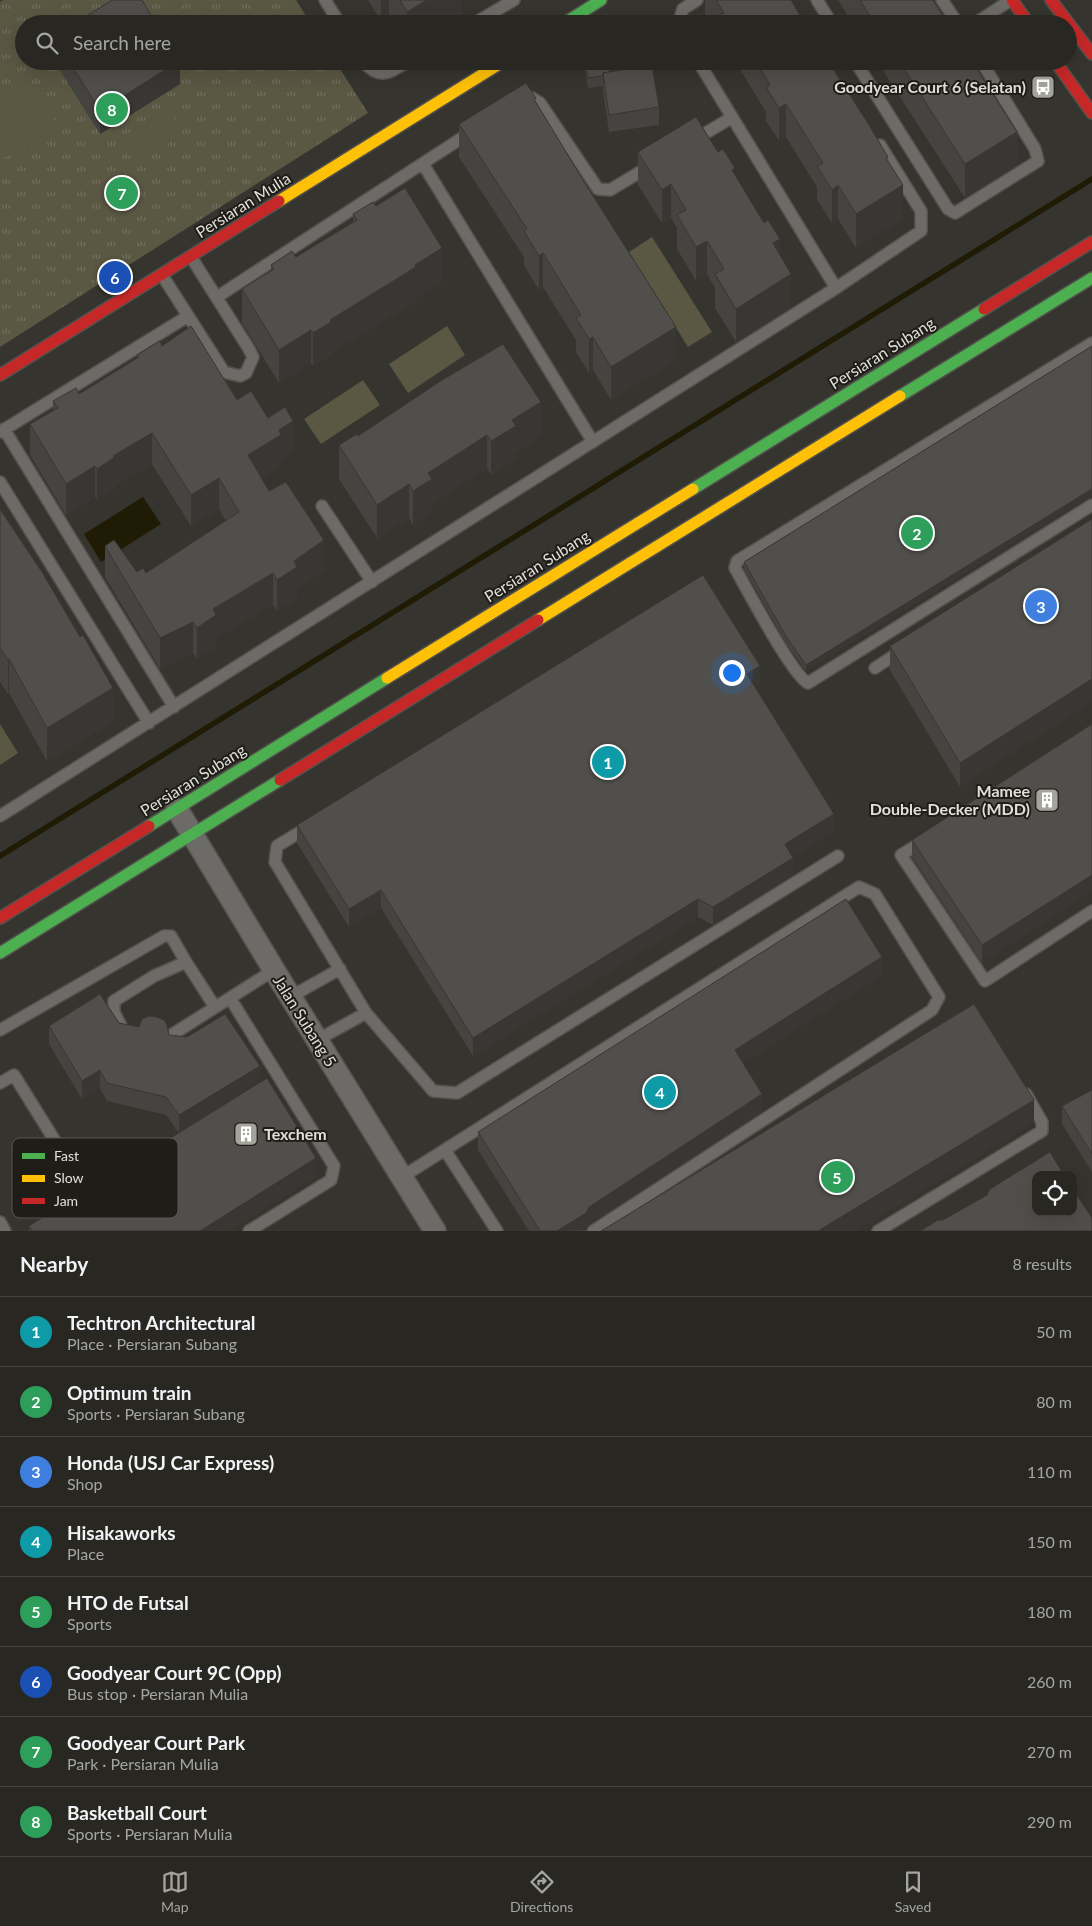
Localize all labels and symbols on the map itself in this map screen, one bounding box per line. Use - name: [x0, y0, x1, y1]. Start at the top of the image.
- bus stop icon: Goodyear Court 6 (Selatan): [1030, 74, 1056, 100]
- place label: Goodyear Court 6 (Selatan): [834, 77, 1026, 96]
- pin: 8: [96, 90, 128, 128]
- street label: Persiaran Mulia: [192, 168, 294, 241]
- pin: 7: [106, 174, 138, 212]
- pin: 6: [99, 258, 131, 296]
- street label: Persiaran Subang: [826, 313, 938, 393]
- pin: 2: [901, 514, 933, 552]
- street label: Persiaran Subang: [481, 526, 593, 606]
- pin: 3: [1025, 587, 1057, 625]
- your location: [719, 660, 745, 686]
- street label: Persiaran Subang: [137, 740, 249, 820]
- pin: 1: [592, 743, 624, 781]
- place label: Mamee Double-Decker (MDD): [870, 781, 1030, 818]
- building icon: Mamee Double-Decker (MDD): [1034, 787, 1060, 813]
- street label: Jalan Subang 5: [270, 972, 341, 1070]
- pin: 4: [644, 1073, 676, 1111]
- building icon: Texchem: [233, 1121, 259, 1147]
- place label: Texchem: [264, 1124, 327, 1143]
- legend: [12, 1138, 178, 1218]
- text: Fast: [54, 1147, 79, 1164]
- pin: 5: [821, 1158, 853, 1196]
- text: Slow: [54, 1169, 84, 1186]
- text: Jam: [54, 1192, 78, 1209]

